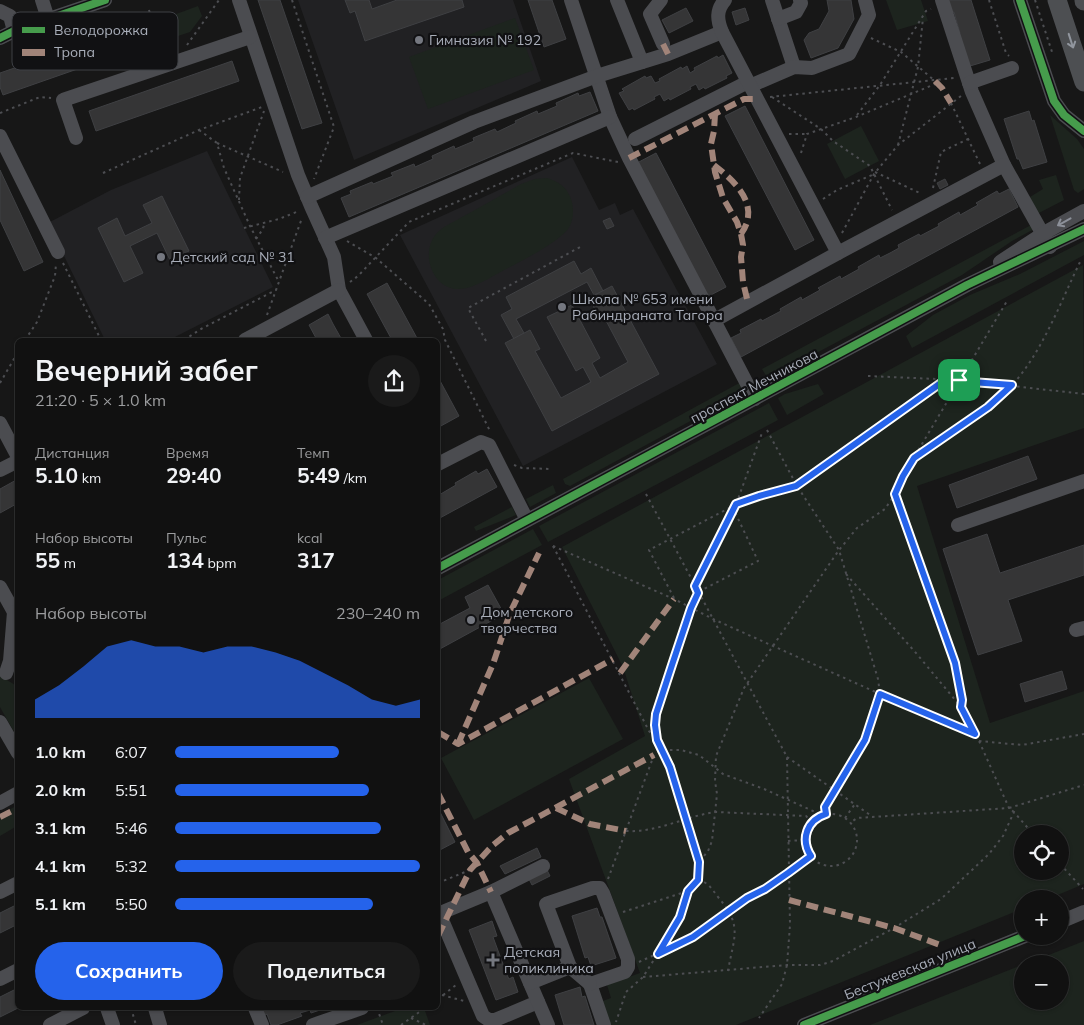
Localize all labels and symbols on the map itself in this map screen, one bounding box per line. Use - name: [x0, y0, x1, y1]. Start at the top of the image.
- legend: [12, 12, 178, 70]
- text: Велодорожка: [54, 21, 148, 39]
- place label: Гимназия № 192: [429, 31, 541, 49]
- one-way arrow: [1066, 33, 1076, 49]
- marker: Гимназия № 192: [413, 34, 425, 46]
- text: Тропа: [54, 43, 95, 61]
- one-way arrow: [1056, 217, 1071, 227]
- place label: Детский сад № 31: [171, 248, 295, 266]
- marker: Детский сад № 31: [155, 251, 167, 263]
- place label: Школа № 653 имени Рабиндраната Тагора: [572, 290, 723, 324]
- marker: Школа № 653 имени Рабиндраната Тагора: [556, 301, 568, 313]
- street label: проспект Мечникова: [687, 345, 821, 427]
- pin: [938, 359, 980, 401]
- place label: Дом детского творчества: [481, 603, 573, 637]
- marker: Дом детского творчества: [465, 614, 477, 626]
- street label: Бестужевская улица: [842, 934, 978, 1004]
- place label: Детская поликлиника: [504, 943, 594, 977]
- marker: Детская поликлиника: [486, 953, 500, 967]

